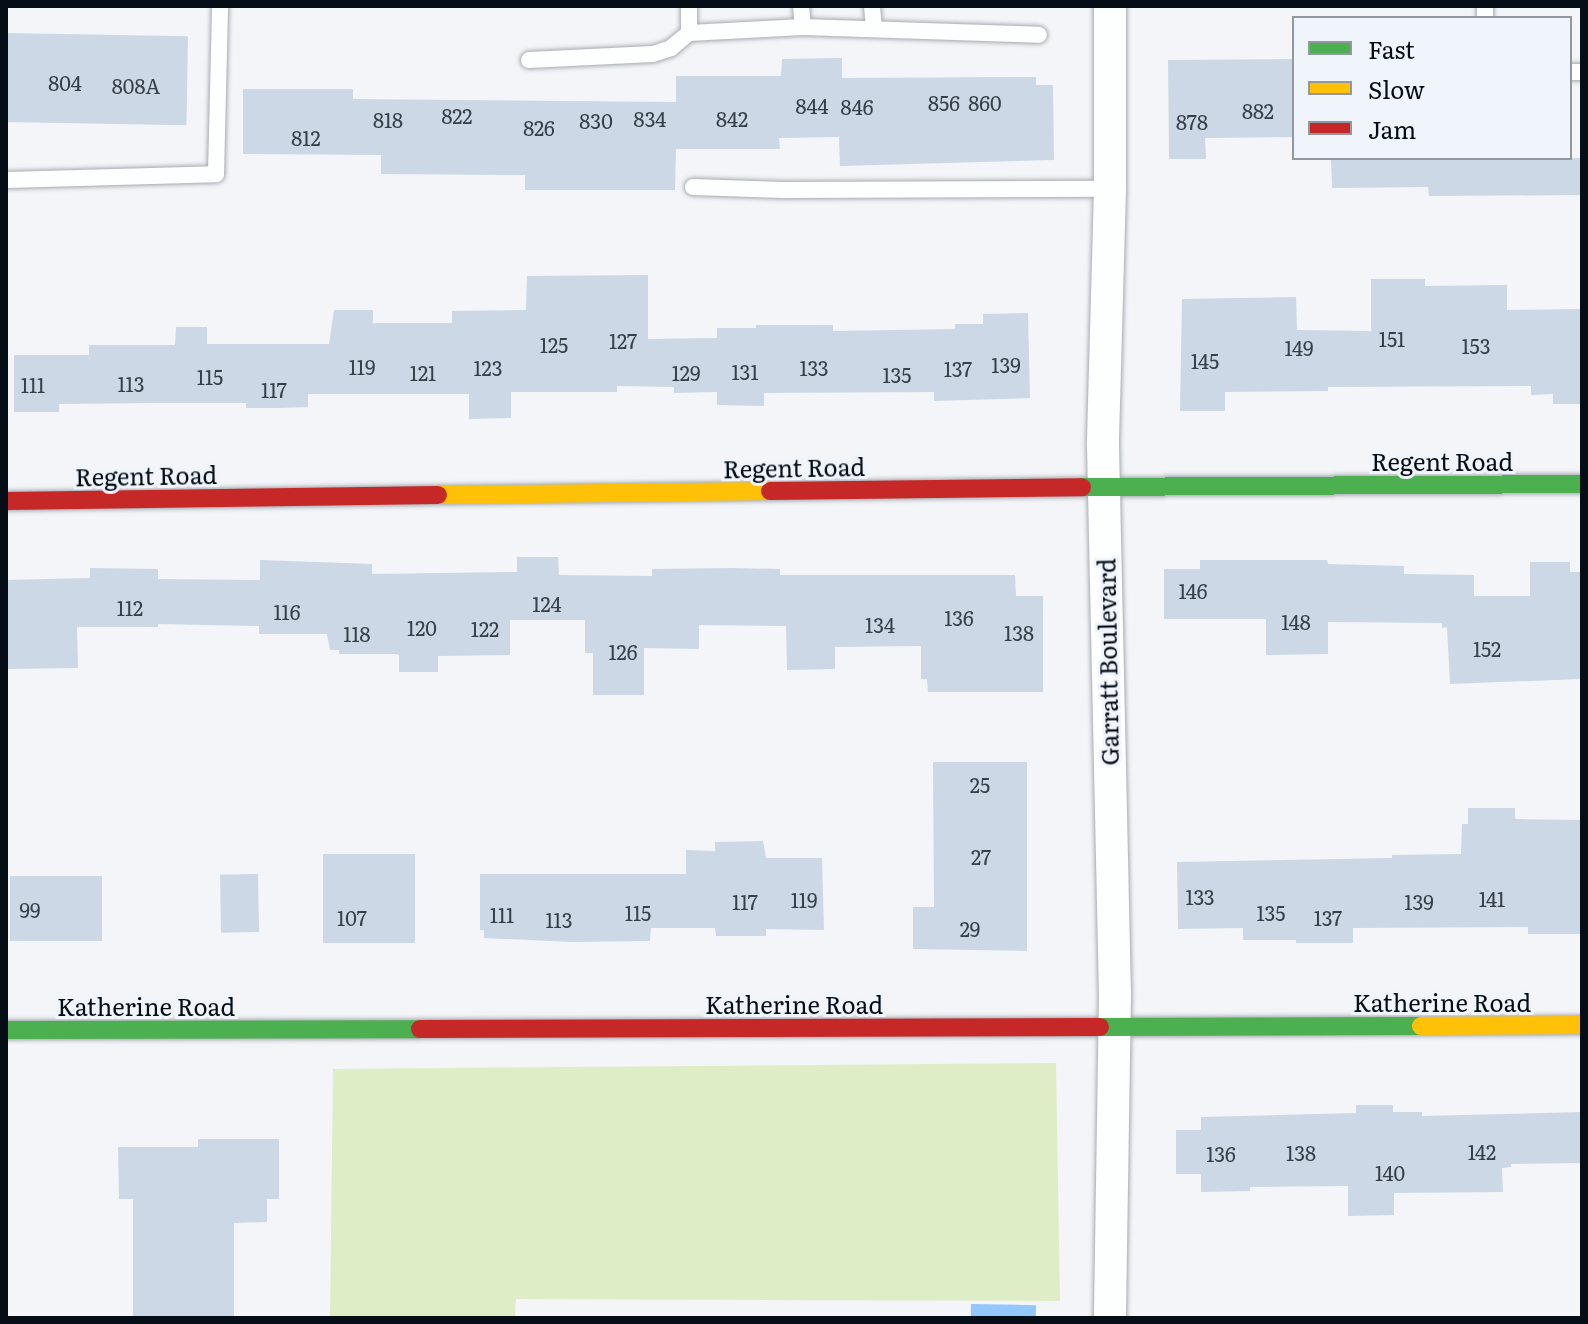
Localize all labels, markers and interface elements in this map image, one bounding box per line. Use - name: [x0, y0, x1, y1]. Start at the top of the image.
- legend: [1292, 16, 1572, 160]
- text: Fast: [1368, 31, 1415, 66]
- house number: 804: [48, 70, 82, 94]
- text: Slow: [1368, 71, 1425, 106]
- house number: 808A: [112, 73, 160, 97]
- house number: 856: [928, 90, 960, 114]
- house number: 860: [968, 90, 1002, 114]
- house number: 844: [795, 93, 829, 117]
- house number: 846: [841, 94, 873, 118]
- house number: 882: [1242, 98, 1274, 122]
- house number: 822: [442, 103, 472, 127]
- house number: 834: [634, 106, 666, 130]
- house number: 842: [716, 106, 748, 130]
- house number: 818: [373, 107, 403, 131]
- house number: 830: [579, 108, 613, 132]
- house number: 878: [1176, 109, 1208, 133]
- text: Jam: [1368, 111, 1416, 146]
- house number: 826: [523, 115, 555, 139]
- house number: 812: [291, 125, 321, 149]
- house number: 151: [1379, 326, 1405, 350]
- house number: 127: [609, 328, 637, 352]
- house number: 125: [540, 332, 568, 356]
- house number: 153: [1461, 333, 1491, 357]
- house number: 149: [1285, 335, 1313, 359]
- house number: 145: [1191, 348, 1219, 372]
- house number: 139: [991, 352, 1021, 376]
- house number: 119: [349, 354, 375, 378]
- house number: 123: [473, 355, 503, 379]
- house number: 133: [799, 355, 829, 379]
- house number: 137: [944, 356, 972, 380]
- house number: 131: [731, 359, 759, 383]
- house number: 121: [410, 360, 436, 384]
- house number: 129: [672, 360, 700, 384]
- house number: 135: [882, 362, 912, 386]
- house number: 115: [197, 364, 223, 388]
- house number: 113: [117, 371, 145, 395]
- house number: 111: [21, 372, 45, 396]
- house number: 117: [261, 377, 287, 401]
- street label: Regent Road: [1371, 447, 1513, 475]
- street label: Regent Road: [723, 451, 865, 483]
- street label: Regent Road: [75, 459, 217, 491]
- street label: Garratt Boulevard: [1091, 558, 1123, 766]
- house number: 146: [1178, 578, 1208, 602]
- house number: 124: [532, 591, 562, 615]
- house number: 112: [117, 595, 143, 619]
- house number: 116: [273, 599, 301, 623]
- house number: 136: [944, 605, 974, 629]
- house number: 148: [1281, 609, 1311, 633]
- house number: 134: [865, 612, 895, 636]
- house number: 120: [407, 615, 437, 639]
- house number: 122: [471, 616, 499, 640]
- house number: 138: [1004, 620, 1034, 644]
- house number: 118: [343, 621, 371, 645]
- house number: 152: [1473, 636, 1501, 660]
- house number: 126: [608, 639, 638, 663]
- house number: 25: [970, 772, 990, 796]
- house number: 27: [971, 844, 991, 868]
- house number: 133: [1185, 884, 1215, 908]
- house number: 141: [1479, 886, 1505, 910]
- house number: 119: [791, 887, 817, 911]
- house number: 117: [732, 889, 758, 913]
- house number: 139: [1404, 889, 1434, 913]
- house number: 99: [20, 897, 40, 921]
- house number: 115: [625, 900, 651, 924]
- house number: 135: [1256, 900, 1286, 924]
- house number: 111: [490, 902, 514, 926]
- house number: 107: [337, 905, 367, 929]
- house number: 137: [1314, 905, 1342, 929]
- house number: 113: [545, 907, 573, 931]
- house number: 29: [960, 916, 980, 940]
- street label: Katherine Road: [1353, 988, 1531, 1016]
- street label: Katherine Road: [705, 990, 883, 1018]
- street label: Katherine Road: [57, 992, 235, 1020]
- house number: 142: [1468, 1139, 1496, 1163]
- house number: 138: [1286, 1140, 1316, 1164]
- house number: 136: [1206, 1141, 1236, 1165]
- house number: 140: [1375, 1160, 1405, 1184]

